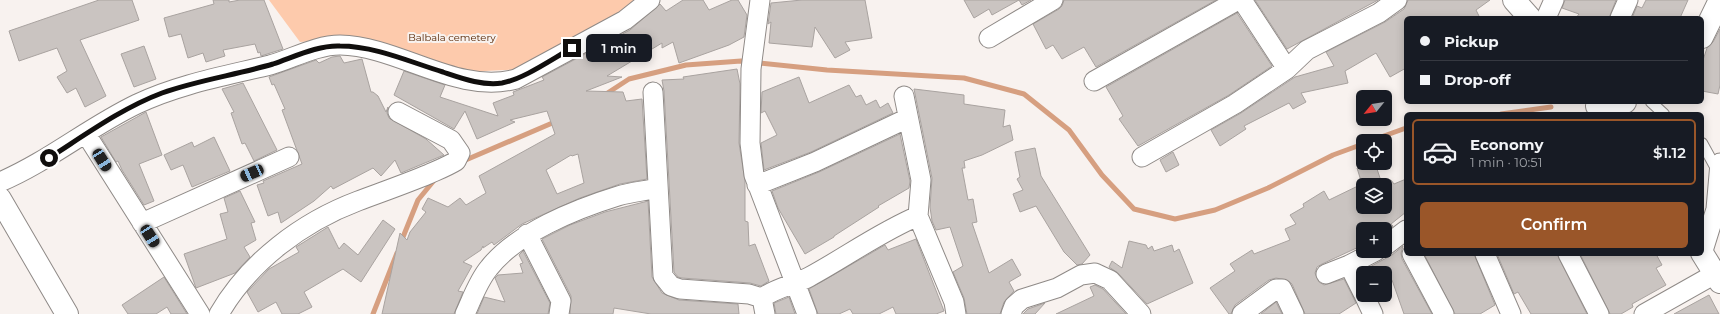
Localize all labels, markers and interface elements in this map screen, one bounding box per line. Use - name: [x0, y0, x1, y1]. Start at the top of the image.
- park label: Balbala cemetery: [408, 31, 496, 44]
- text: Pickup: [1444, 32, 1499, 51]
- callout: 1 min: [586, 34, 652, 62]
- route end: [563, 39, 581, 57]
- text: 1 min: [602, 40, 636, 56]
- text: Drop-off: [1444, 70, 1511, 89]
- north arrow: [1356, 90, 1392, 126]
- map controls: [1356, 90, 1392, 302]
- button: locate: [1356, 134, 1392, 170]
- icon: car: [1422, 134, 1458, 170]
- text: Economy: [1470, 135, 1543, 154]
- text: $1.12: [1653, 143, 1686, 162]
- car: [91, 147, 113, 173]
- route start: [40, 149, 58, 167]
- text: 1 min · 10:51: [1470, 154, 1542, 170]
- car: [239, 163, 265, 183]
- button: layers: [1356, 178, 1392, 214]
- button: Confirm: [1420, 202, 1688, 248]
- button: +: [1356, 222, 1392, 258]
- car: [138, 223, 162, 249]
- button: −: [1356, 266, 1392, 302]

